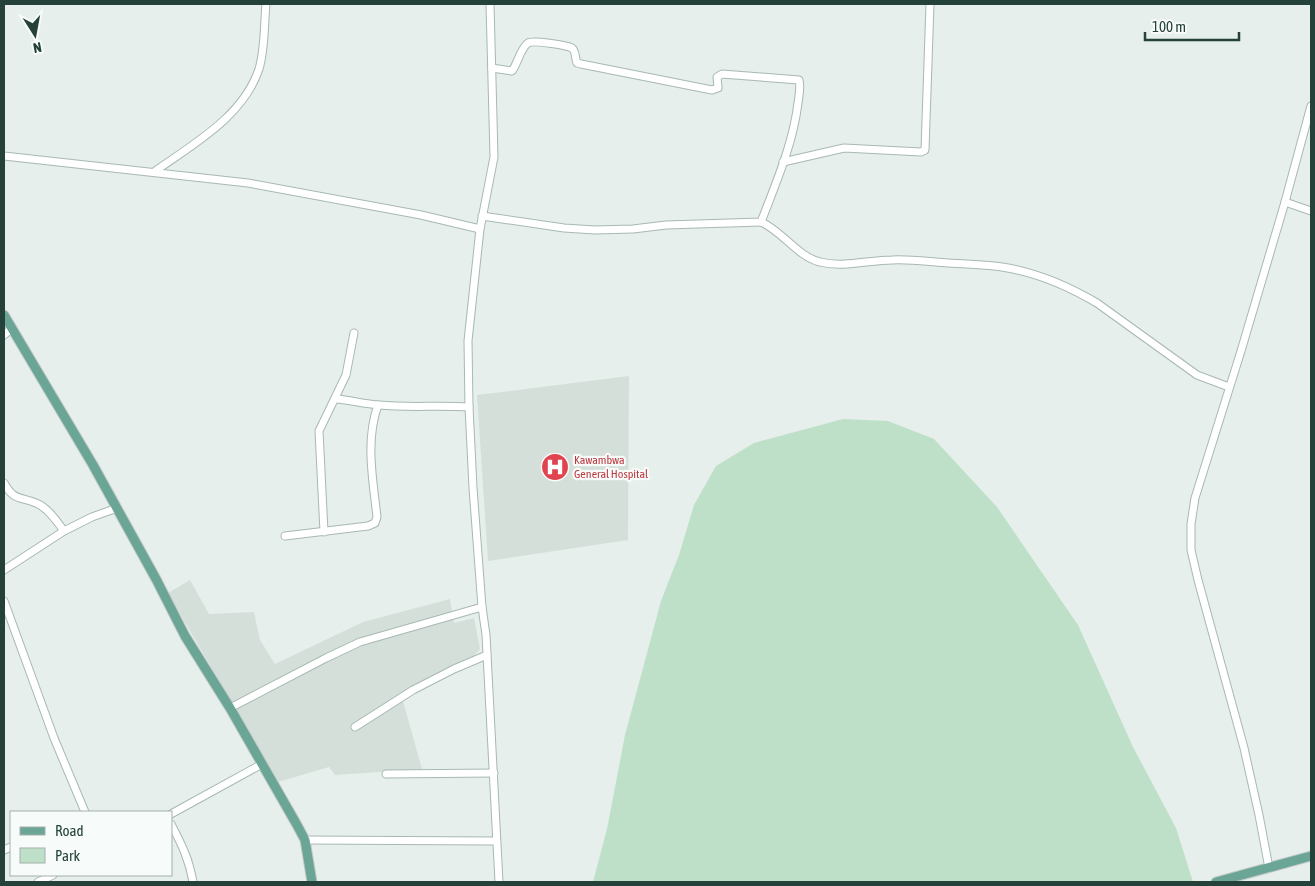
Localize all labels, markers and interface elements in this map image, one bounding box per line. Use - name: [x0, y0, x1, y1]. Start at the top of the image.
- north arrow: [10, 10, 60, 60]
- scale bar: [1145, 10, 1239, 42]
- text: 100 m: [1152, 18, 1186, 35]
- text: N: [32, 39, 43, 56]
- hospital icon: Kawambwa General Hospital: [540, 452, 570, 482]
- place label: Kawambwa General Hospital: [574, 453, 649, 481]
- legend: [10, 811, 172, 876]
- text: Road: [55, 822, 84, 839]
- text: Park: [55, 847, 80, 864]

